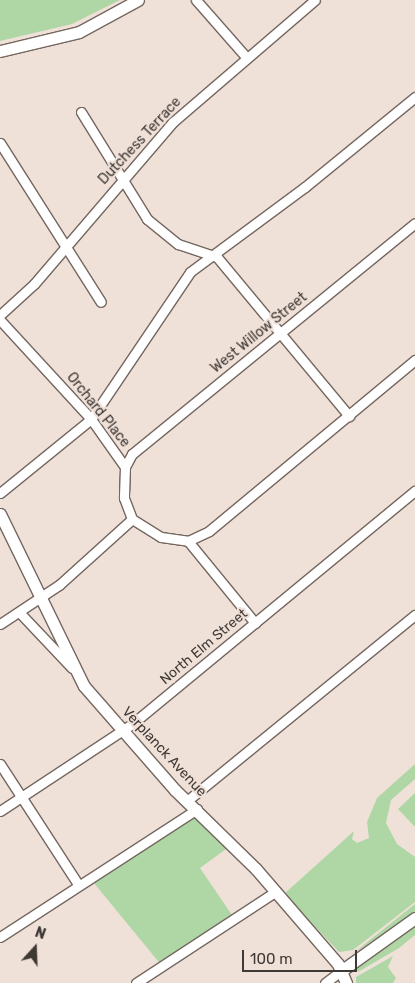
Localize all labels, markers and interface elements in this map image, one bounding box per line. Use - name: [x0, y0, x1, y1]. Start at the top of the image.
- street label: Dutchess Terrace: [95, 94, 185, 188]
- street label: West Willow Street: [207, 289, 311, 377]
- street label: Orchard Place: [63, 369, 133, 451]
- street label: North Elm Street: [157, 606, 251, 688]
- street label: Verplanck Avenue: [118, 703, 210, 801]
- north arrow: [10, 923, 60, 973]
- text: N: [33, 924, 48, 943]
- scale bar: [245, 940, 360, 972]
- text: 100 m: [250, 950, 292, 968]

